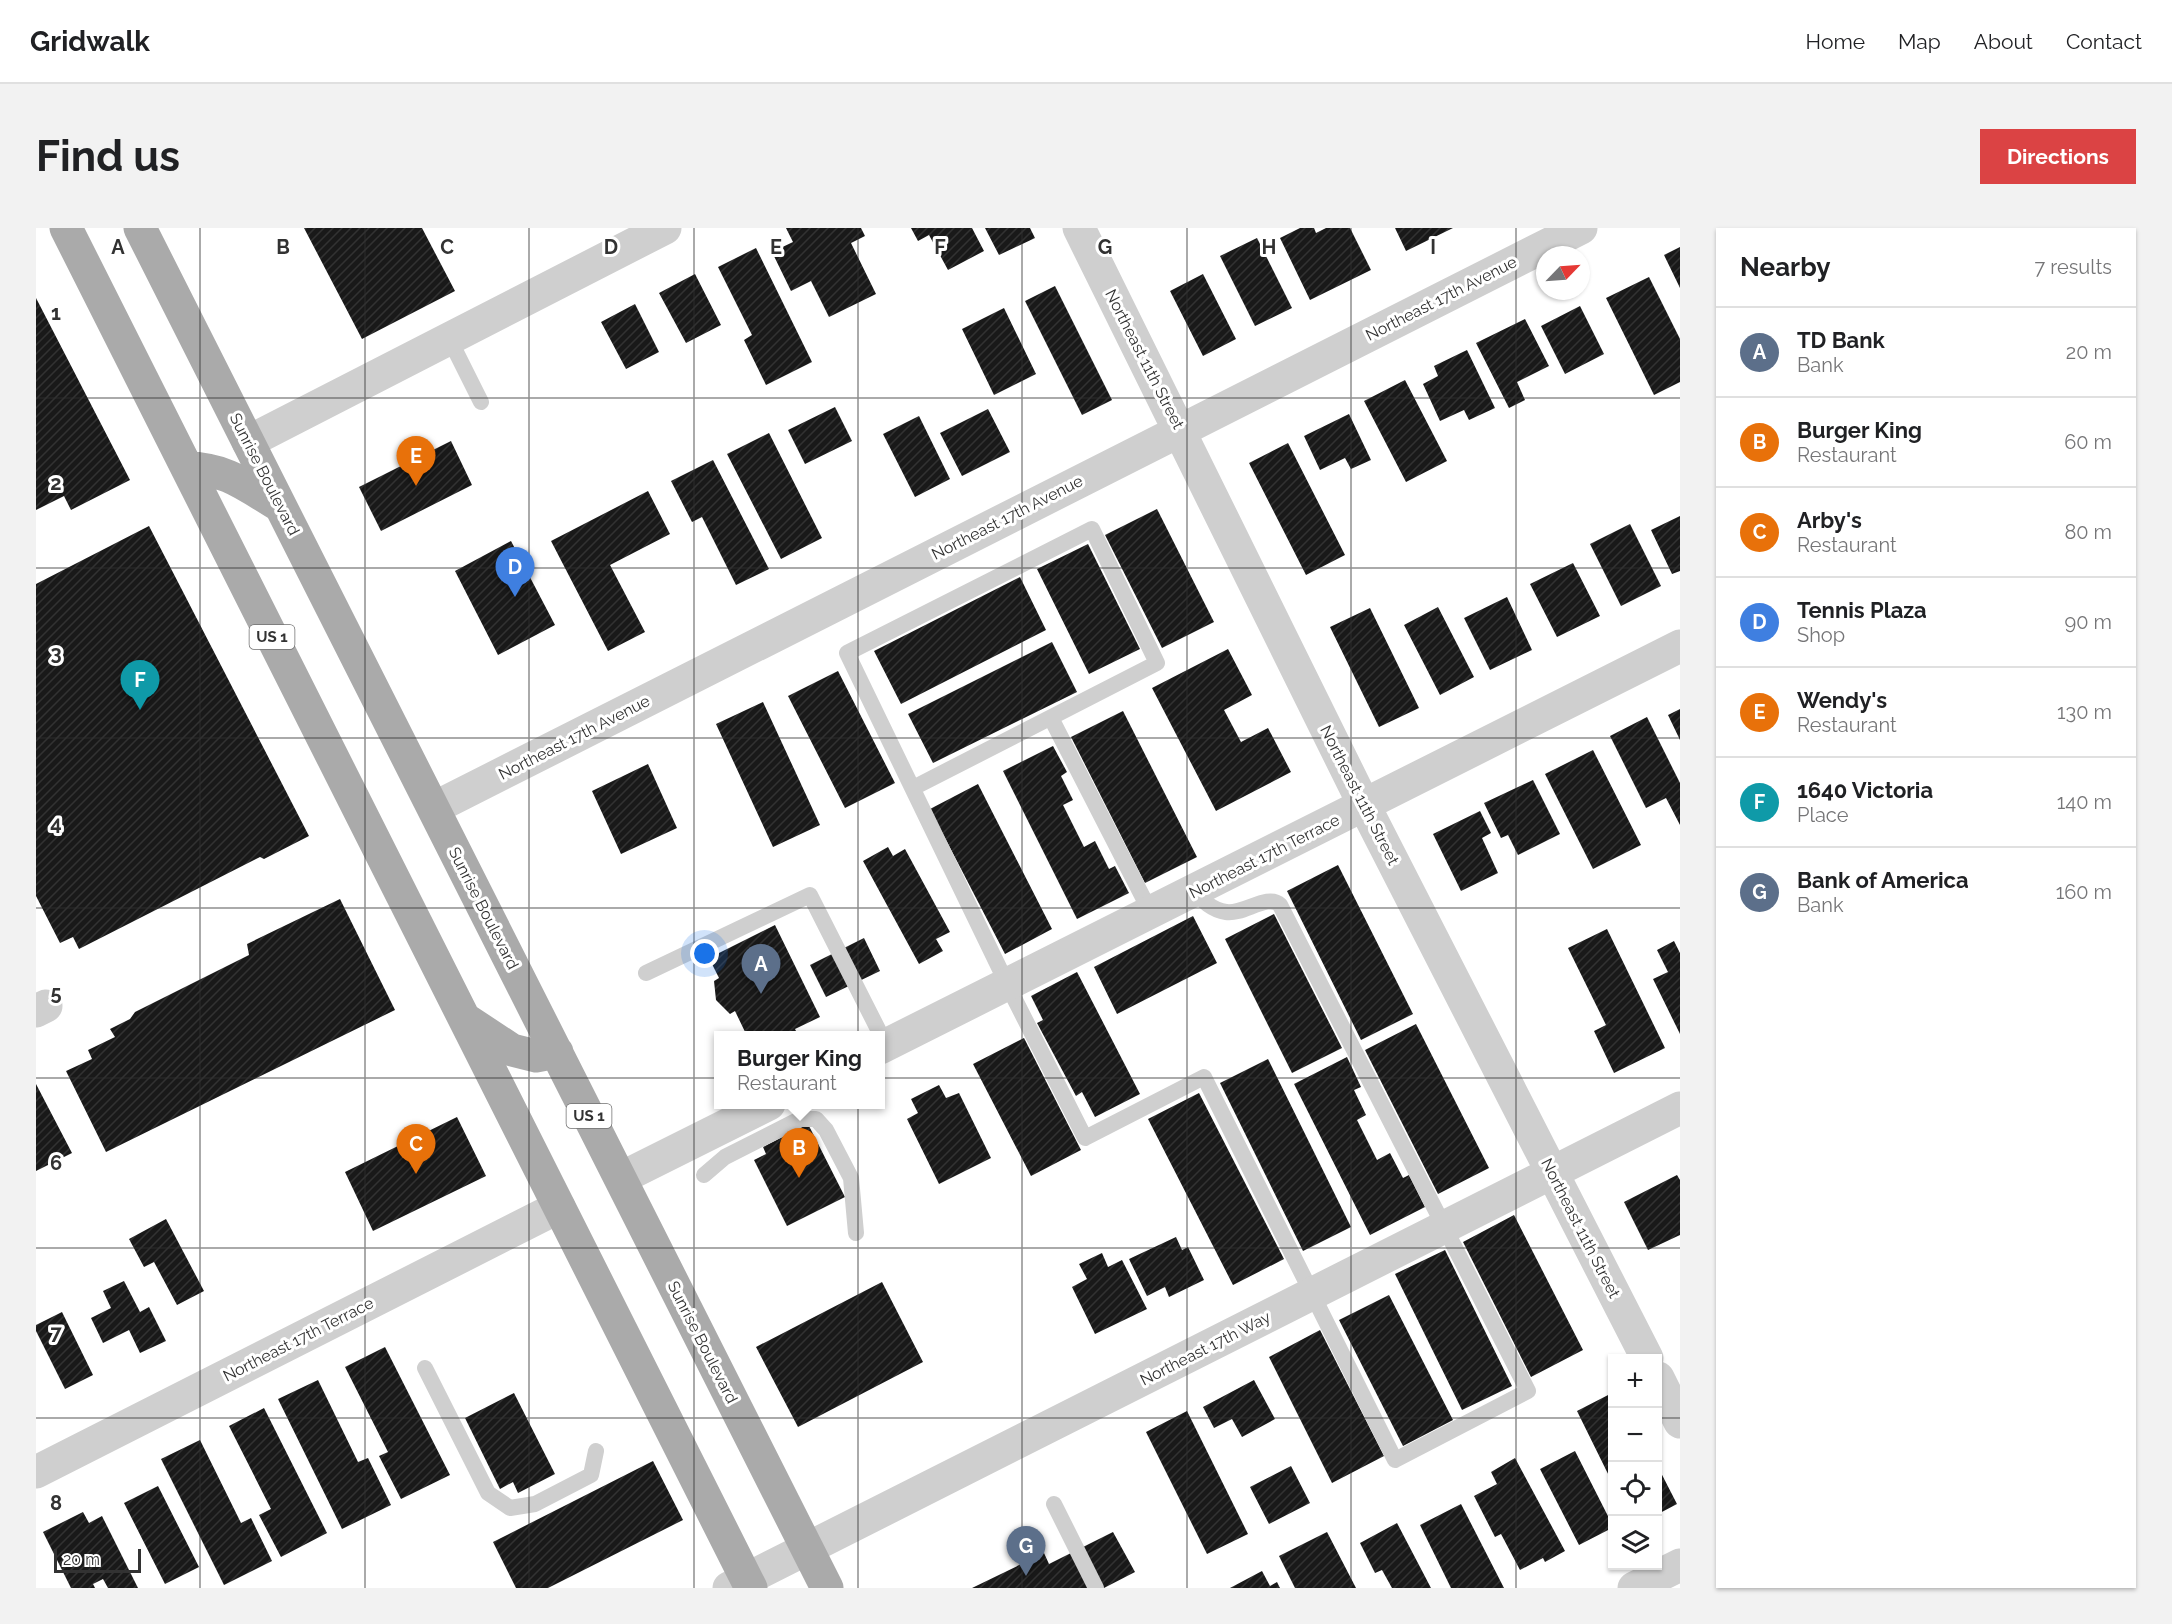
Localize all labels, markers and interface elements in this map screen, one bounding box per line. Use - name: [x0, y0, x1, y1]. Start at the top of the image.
- text: Gridwalk: [30, 25, 150, 58]
- text: Home: [1806, 29, 1865, 54]
- text: Map: [1898, 29, 1941, 54]
- text: About: [1974, 29, 2033, 54]
- text: Contact: [2066, 29, 2142, 54]
- button: Directions: [1980, 129, 2136, 184]
- text: Find us: [36, 132, 180, 181]
- text: A: [111, 235, 125, 259]
- text: B: [276, 235, 290, 259]
- text: C: [440, 235, 454, 259]
- text: D: [604, 235, 618, 259]
- text: E: [770, 235, 782, 259]
- text: F: [934, 235, 946, 259]
- text: G: [1098, 235, 1112, 259]
- text: H: [1262, 235, 1276, 259]
- text: I: [1430, 235, 1436, 259]
- north arrow: [1536, 246, 1590, 300]
- street label: Northeast 17th Avenue: [1362, 252, 1520, 345]
- text: Nearby: [1740, 252, 1830, 282]
- text: 7 results: [2034, 255, 2112, 279]
- street label: Northeast 11th Street: [1101, 286, 1188, 433]
- text: 1: [51, 301, 61, 325]
- text: TD Bank: [1797, 327, 1885, 353]
- text: A: [1753, 340, 1766, 364]
- text: 20 m: [2066, 340, 2112, 364]
- text: Bank: [1797, 353, 1843, 377]
- street label: Sunrise Boulevard: [226, 410, 304, 538]
- text: Burger King: [1797, 417, 1922, 443]
- text: B: [1753, 430, 1766, 454]
- text: 60 m: [2064, 430, 2112, 454]
- pin: E: [396, 436, 436, 486]
- text: Restaurant: [1797, 443, 1897, 467]
- text: 2: [50, 471, 62, 495]
- street label: Northeast 17th Avenue: [928, 471, 1086, 564]
- text: Arby's: [1797, 507, 1862, 533]
- text: C: [1753, 520, 1766, 544]
- text: 80 m: [2064, 520, 2112, 544]
- text: Restaurant: [1797, 533, 1897, 557]
- pin: D: [496, 548, 534, 597]
- text: Tennis Plaza: [1797, 597, 1927, 623]
- text: D: [1752, 610, 1767, 634]
- text: 90 m: [2065, 610, 2112, 634]
- text: Shop: [1797, 623, 1845, 647]
- road number: US 1: [250, 625, 294, 649]
- text: 3: [50, 641, 62, 665]
- pin: F: [120, 660, 160, 710]
- text: Wendy's: [1797, 687, 1887, 713]
- street label: Northeast 17th Avenue: [495, 691, 653, 784]
- text: E: [1753, 700, 1766, 724]
- text: 130 m: [2057, 700, 2112, 724]
- text: Restaurant: [1797, 713, 1897, 737]
- street label: Northeast 11th Street: [1316, 722, 1403, 869]
- text: 1640 Victoria: [1797, 777, 1933, 803]
- text: F: [1754, 790, 1765, 814]
- text: 140 m: [2057, 790, 2112, 814]
- text: Place: [1797, 803, 1848, 827]
- street label: Northeast 17th Terrace: [1186, 810, 1343, 903]
- text: 4: [50, 811, 62, 835]
- street label: Sunrise Boulevard: [445, 844, 523, 972]
- text: Bank of America: [1797, 867, 1969, 893]
- text: G: [1752, 880, 1767, 904]
- text: 160 m: [2056, 880, 2112, 904]
- text: Bank: [1797, 893, 1843, 917]
- your location: [690, 939, 719, 968]
- pin: A: [742, 944, 780, 994]
- text: 5: [50, 981, 62, 1005]
- popup: [714, 1031, 885, 1109]
- text: Burger King: [737, 1045, 862, 1071]
- text: Restaurant: [737, 1071, 837, 1095]
- road number: US 1: [566, 1104, 612, 1128]
- pin: C: [396, 1124, 436, 1174]
- pin: B: [780, 1128, 819, 1178]
- text: 6: [50, 1151, 62, 1175]
- street label: Northeast 11th Street: [1537, 1155, 1624, 1302]
- street label: Sunrise Boulevard: [664, 1278, 742, 1406]
- street label: Northeast 17th Terrace: [220, 1293, 377, 1386]
- street label: Northeast 17th Way: [1137, 1307, 1274, 1390]
- text: 7: [50, 1321, 62, 1345]
- map controls: [1608, 1354, 1662, 1570]
- button: +: [1608, 1354, 1662, 1408]
- button: −: [1608, 1408, 1662, 1462]
- button: locate: [1608, 1462, 1662, 1516]
- text: 8: [50, 1491, 62, 1515]
- button: layers: [1608, 1516, 1662, 1570]
- pin: G: [1006, 1526, 1046, 1576]
- scale bar: [54, 1546, 141, 1574]
- text: 20 m: [63, 1550, 100, 1569]

